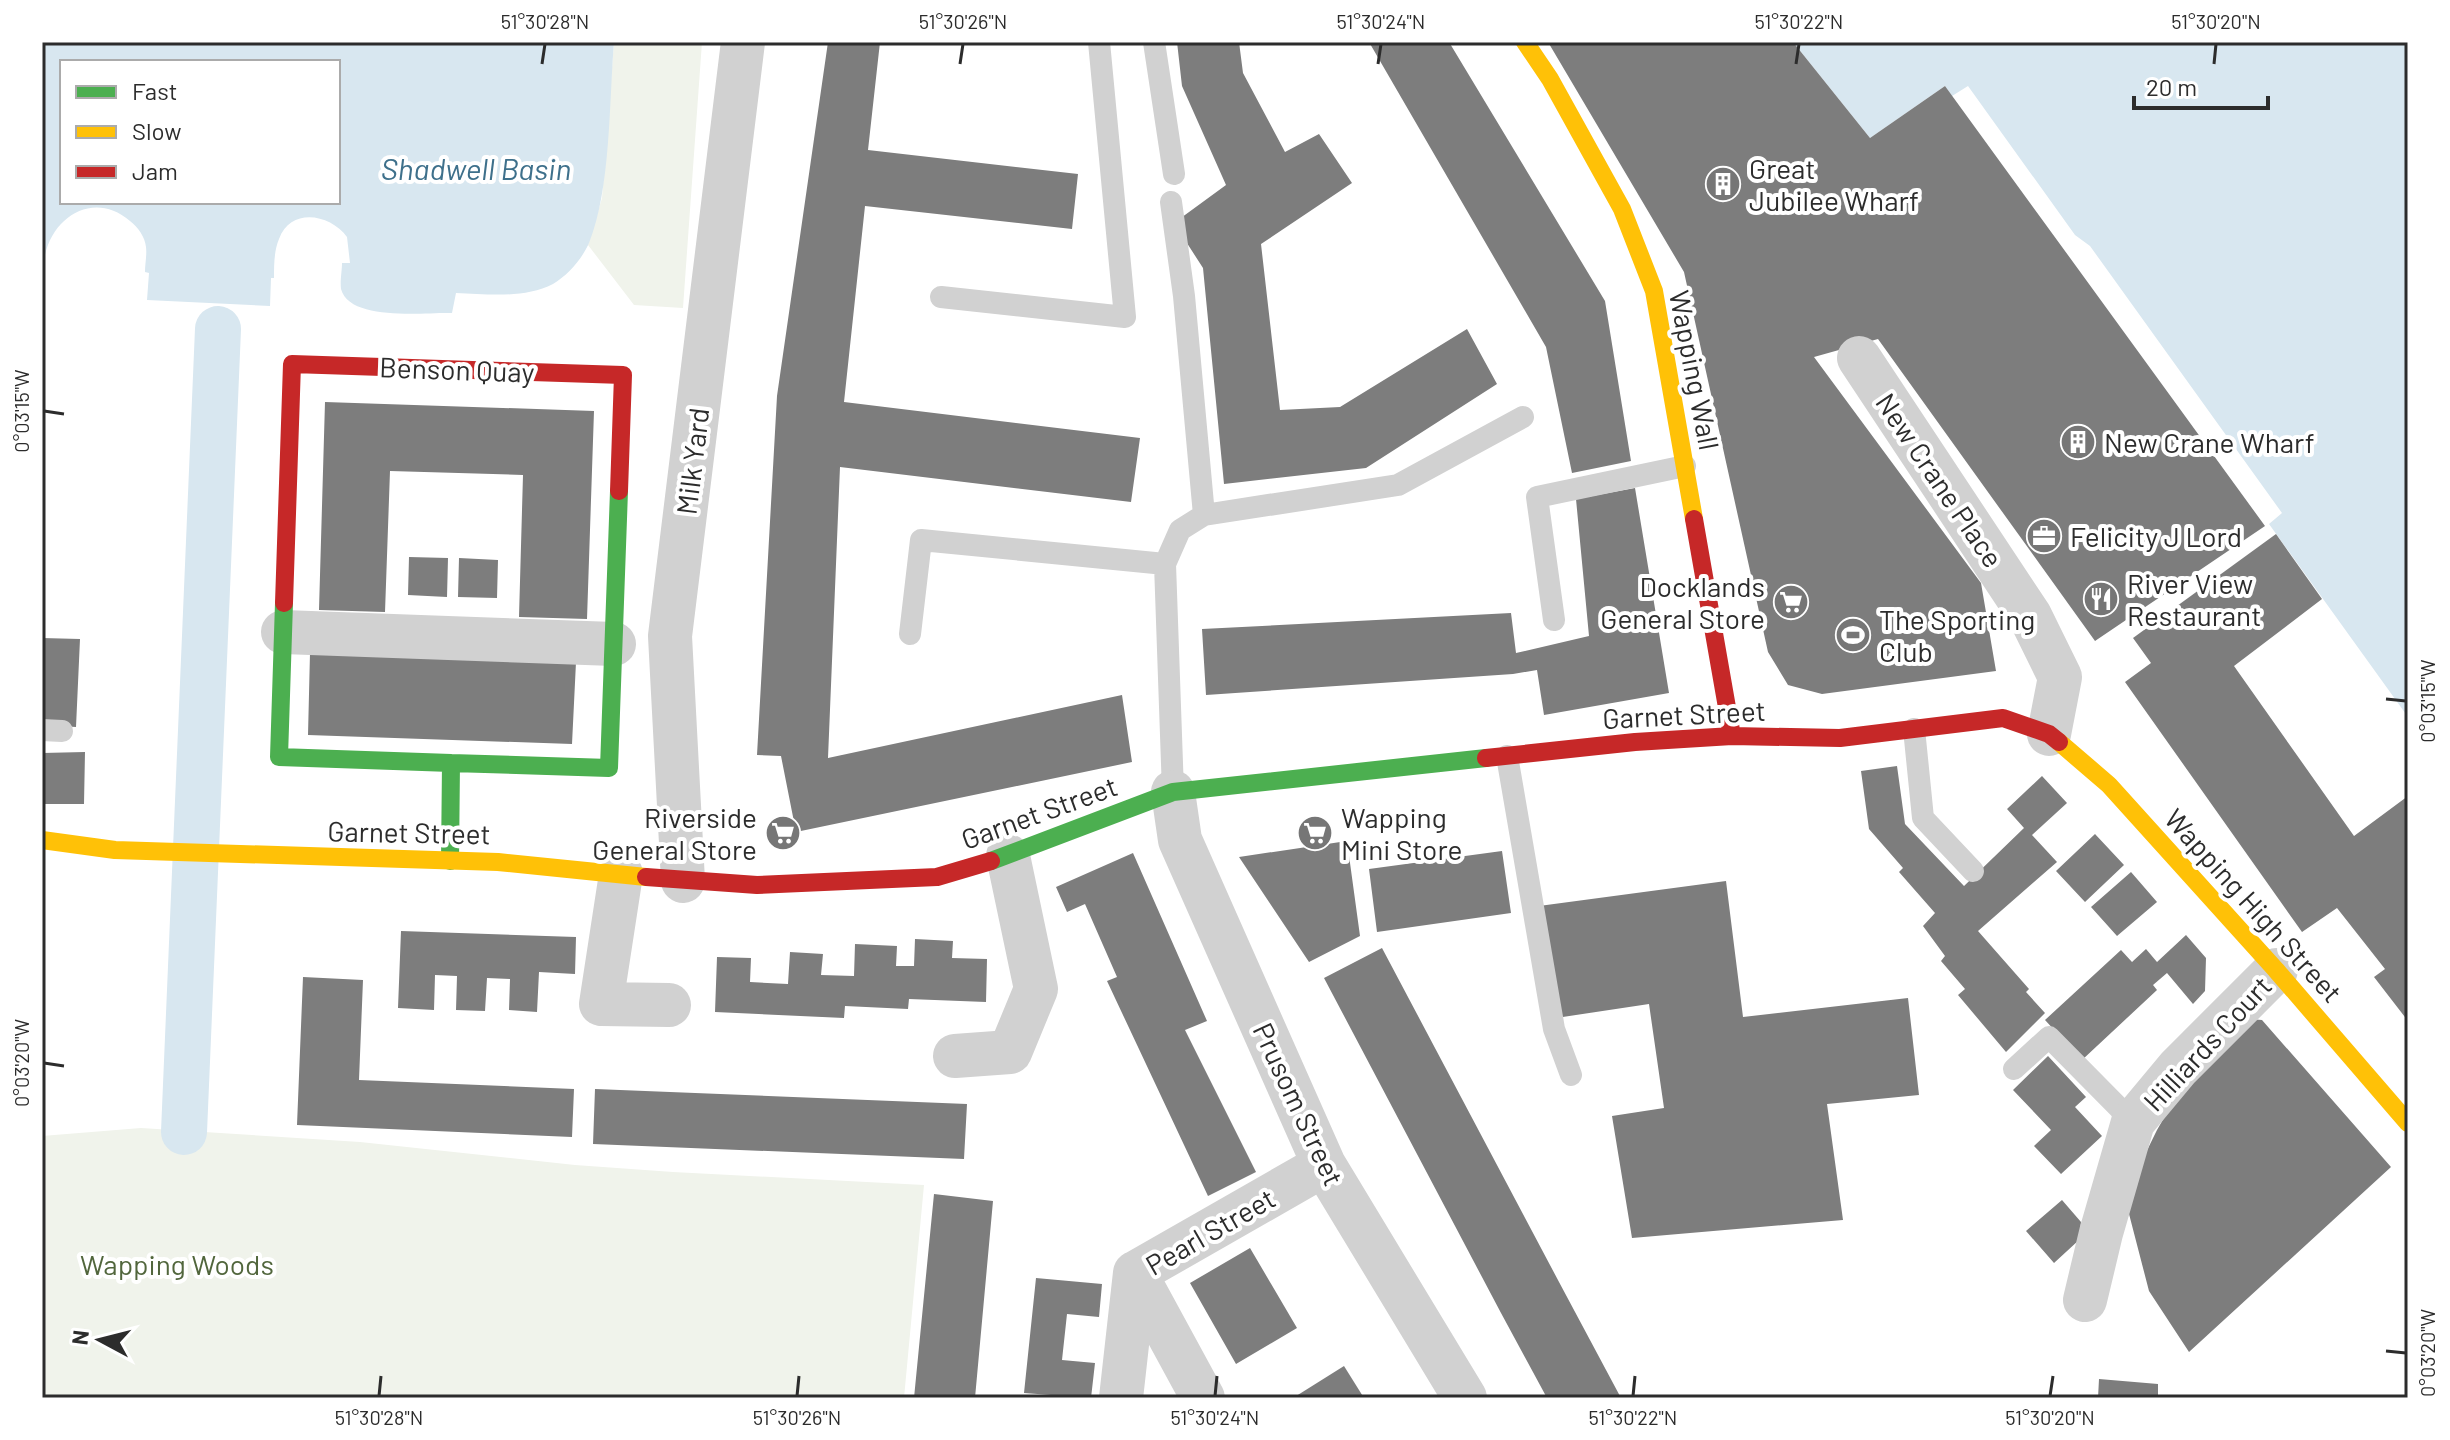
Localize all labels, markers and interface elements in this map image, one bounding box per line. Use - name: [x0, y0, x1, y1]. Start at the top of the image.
- text: 51°30'28"N: [501, 9, 589, 33]
- text: 51°30'26"N: [919, 9, 1007, 33]
- text: 51°30'24"N: [1337, 9, 1425, 33]
- text: 51°30'22"N: [1755, 9, 1843, 33]
- text: 51°30'20"N: [2171, 9, 2261, 33]
- legend: [60, 60, 340, 204]
- scale bar: [2134, 60, 2268, 110]
- text: 20 m: [2146, 72, 2197, 101]
- text: Fast: [132, 76, 177, 105]
- text: Slow: [132, 116, 181, 145]
- water label: Shadwell Basin: [381, 150, 571, 186]
- place label: Great Jubilee Wharf: [1749, 151, 1919, 217]
- text: Jam: [132, 156, 178, 185]
- building icon: Great Jubilee Wharf: [1704, 165, 1742, 203]
- street label: Wapping Wall: [1663, 287, 1727, 453]
- street label: Benson Quay: [379, 349, 535, 389]
- text: 0°03'15"W: [9, 369, 33, 453]
- street label: New Crane Place: [1869, 386, 2011, 574]
- street label: Milk Yard: [669, 406, 715, 516]
- building icon: New Crane Wharf: [2059, 423, 2097, 461]
- place label: New Crane Wharf: [2104, 425, 2315, 459]
- office icon: Felicity J Lord: [2025, 517, 2063, 555]
- place label: Felicity J Lord: [2070, 519, 2242, 553]
- place label: River View Restaurant: [2127, 566, 2261, 632]
- place label: Docklands General Store: [1600, 569, 1765, 635]
- restaurant icon: River View Restaurant: [2082, 580, 2120, 618]
- supermarket icon: Docklands General Store: [1772, 583, 1810, 621]
- place label: The Sporting Club: [1879, 602, 2035, 668]
- sports icon: The Sporting Club: [1834, 616, 1872, 654]
- text: 0°03'15"W: [2415, 659, 2439, 743]
- street label: Garnet Street: [1602, 693, 1766, 735]
- street label: Garnet Street: [956, 768, 1122, 856]
- place label: Riverside General Store: [592, 800, 757, 866]
- place label: Wapping Mini Store: [1341, 800, 1462, 866]
- street label: Wapping High Street: [2158, 801, 2350, 1009]
- street label: Garnet Street: [327, 814, 491, 850]
- supermarket icon: Riverside General Store: [764, 814, 802, 852]
- supermarket icon: Wapping Mini Store: [1296, 814, 1334, 852]
- street label: Hilliards Court: [2136, 968, 2278, 1118]
- street label: Prusom Street: [1246, 1017, 1352, 1191]
- text: 0°03'20"W: [9, 1019, 33, 1107]
- street label: Pearl Street: [1139, 1180, 1281, 1282]
- park label: Wapping Woods: [80, 1247, 274, 1281]
- north arrow: [60, 1300, 140, 1380]
- text: 0°03'20"W: [2415, 1309, 2439, 1397]
- text: N: [65, 1329, 93, 1346]
- text: 51°30'28"N: [335, 1405, 423, 1429]
- text: 51°30'26"N: [753, 1405, 841, 1429]
- text: 51°30'24"N: [1171, 1405, 1259, 1429]
- text: 51°30'22"N: [1589, 1405, 1677, 1429]
- text: 51°30'20"N: [2005, 1405, 2095, 1429]

